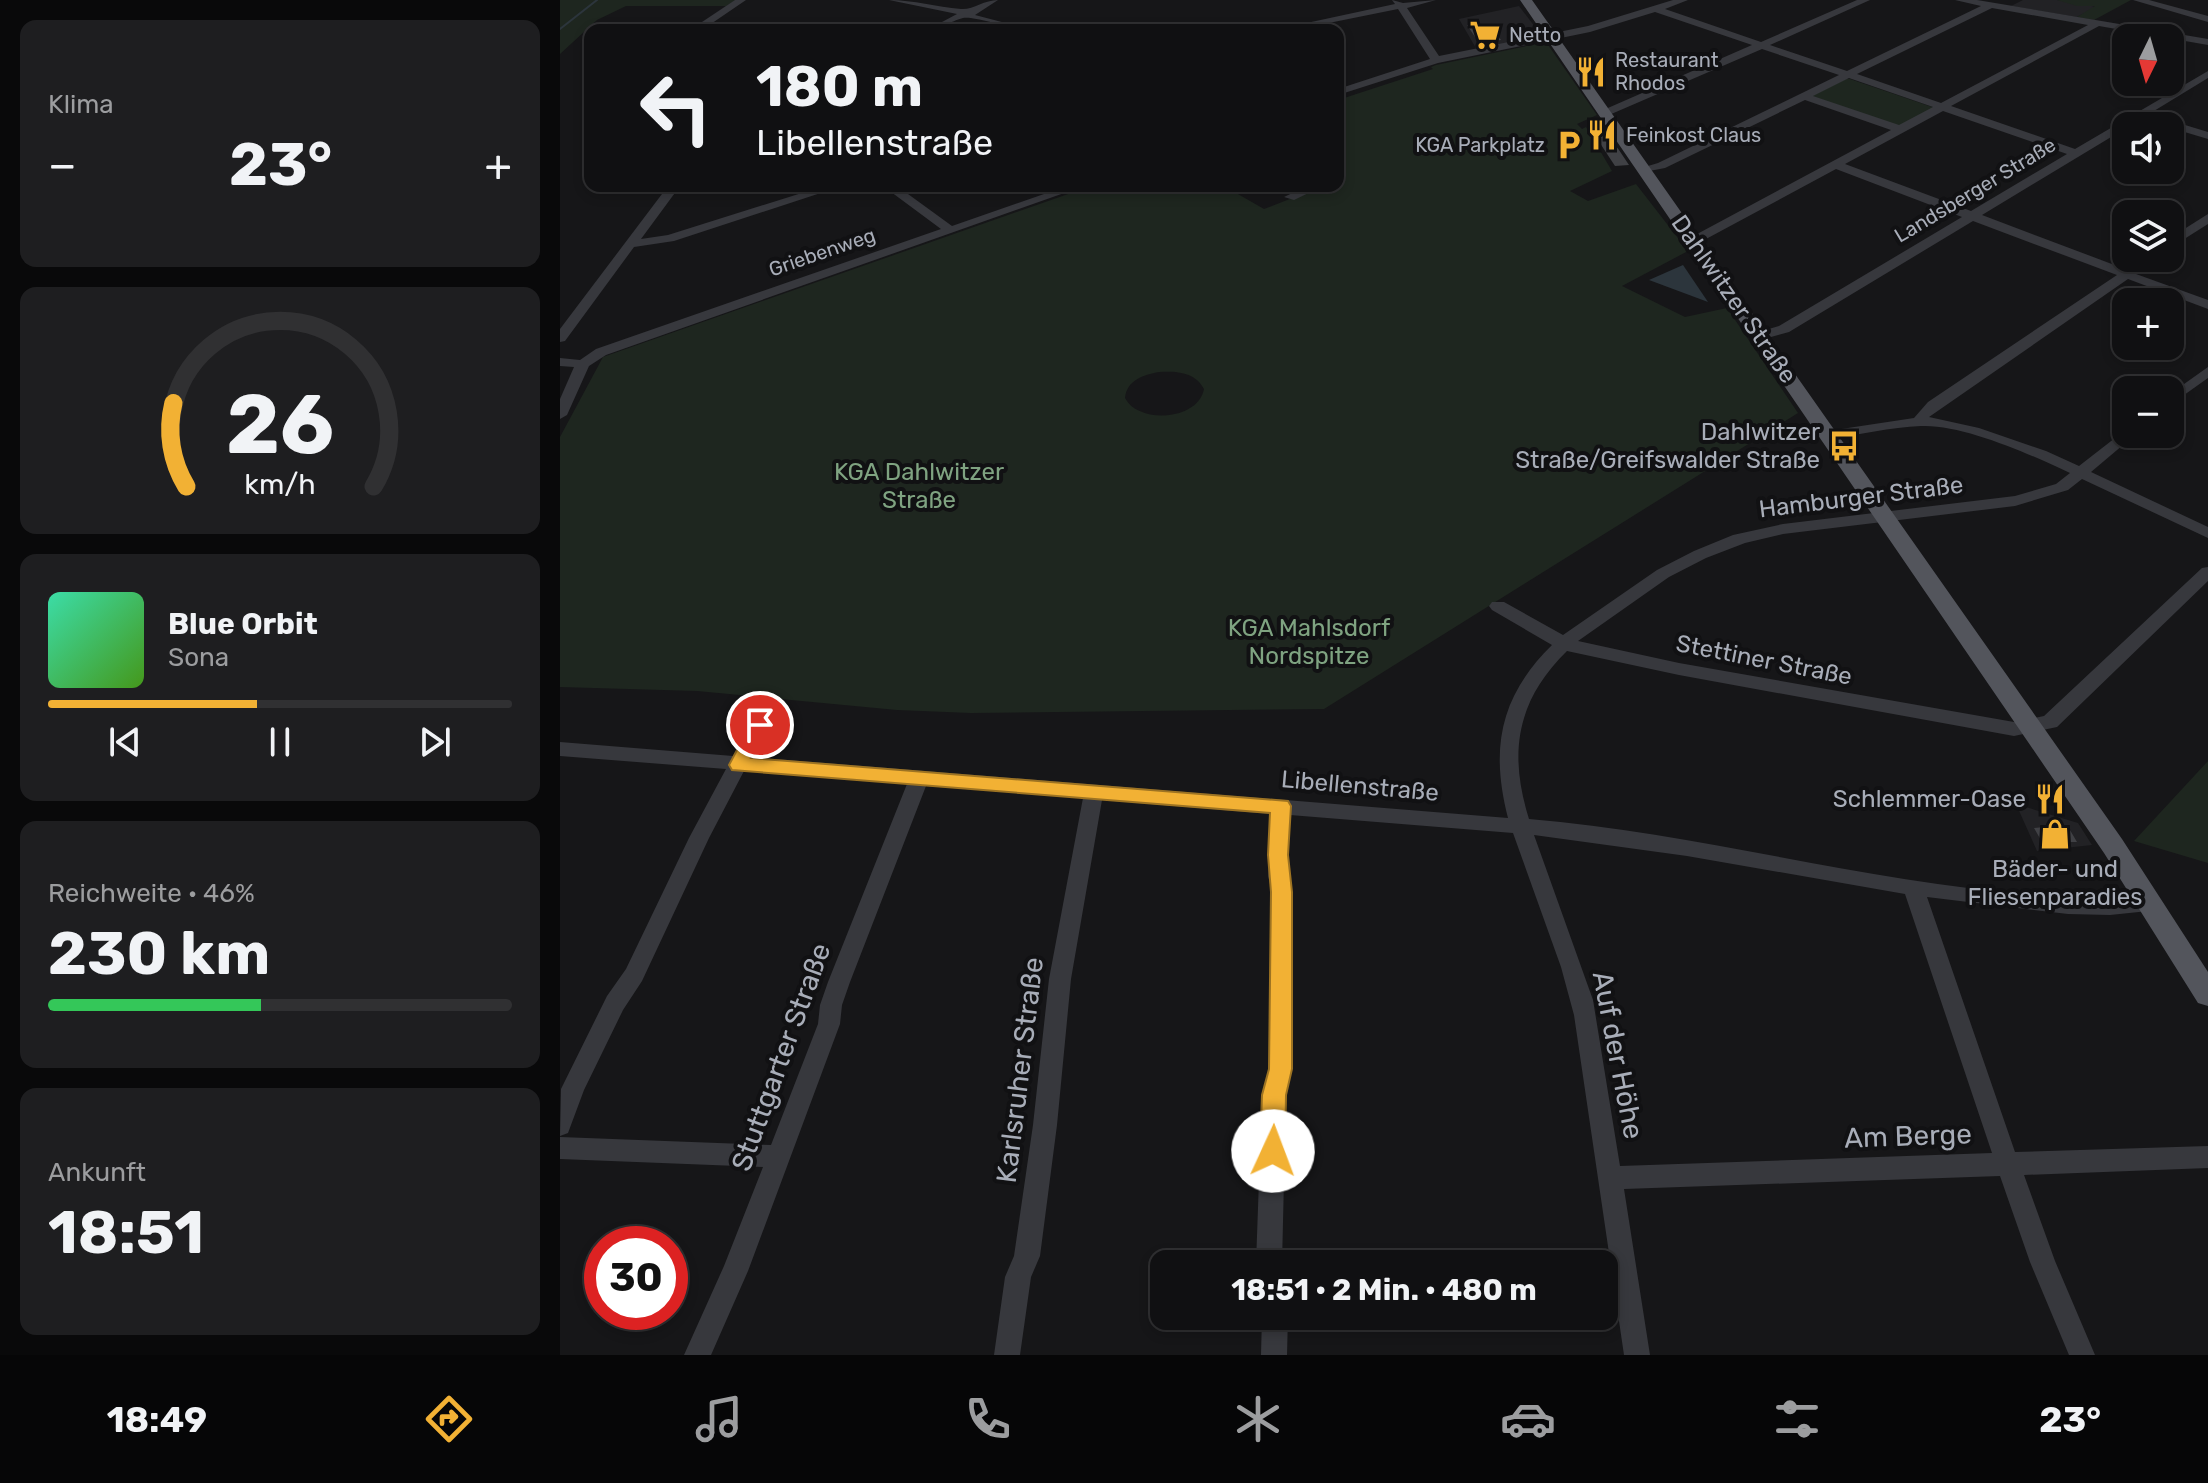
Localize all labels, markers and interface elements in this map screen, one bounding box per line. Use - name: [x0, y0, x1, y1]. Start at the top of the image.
- supermarket icon: Netto: [1468, 18, 1502, 52]
- place label: Netto: [1509, 23, 1561, 47]
- north arrow: [2112, 24, 2184, 96]
- map controls: [2112, 24, 2184, 448]
- place label: Restaurant Rhodos: [1615, 48, 1719, 95]
- text: 180 m: [756, 54, 923, 120]
- restaurant icon: Restaurant Rhodos: [1574, 55, 1608, 89]
- icon: left: [624, 56, 728, 160]
- text: Klima: [48, 89, 114, 120]
- button: sound: [2112, 112, 2184, 184]
- restaurant icon: Feinkost Claus: [1585, 118, 1619, 152]
- text: Libellenstraße: [756, 121, 993, 164]
- place label: Feinkost Claus: [1626, 123, 1761, 147]
- parking icon: KGA Parkplatz: [1552, 128, 1586, 162]
- text: 23°: [229, 129, 332, 200]
- street label: Landsberger Straße: [1890, 132, 2060, 248]
- place label: KGA Parkplatz: [1415, 133, 1545, 157]
- text: −: [48, 139, 77, 191]
- text: +: [485, 139, 512, 191]
- button: layers: [2112, 200, 2184, 272]
- street label: Dahlwitzer Straße: [1666, 210, 1802, 388]
- street label: Griebenweg: [765, 223, 879, 281]
- button: +: [2112, 288, 2184, 360]
- text: 26: [226, 374, 334, 473]
- button: −: [2112, 376, 2184, 448]
- place label: Dahlwitzer Straße/Greifswalder Straße: [1515, 418, 1820, 474]
- bus stop icon: Dahlwitzer Straße/Greifswalder Straße: [1827, 429, 1861, 463]
- park label: KGA Dahlwitzer Straße: [834, 458, 1004, 514]
- text: km/h: [244, 467, 316, 501]
- street label: Hamburger Straße: [1757, 471, 1965, 523]
- text: Blue Orbit: [168, 606, 318, 642]
- park label: KGA Mahlsdorf Nordspitze: [1228, 614, 1391, 670]
- street label: Stettiner Straße: [1674, 629, 1854, 691]
- text: Sona: [168, 642, 229, 673]
- pin: [726, 691, 794, 759]
- icon: arrive: [738, 703, 782, 747]
- icon: previous: [103, 720, 147, 764]
- icon: pause: [258, 720, 302, 764]
- icon: next: [413, 720, 457, 764]
- street label: Libellenstraße: [1280, 765, 1440, 807]
- restaurant icon: Schlemmer-Oase: [2033, 782, 2067, 816]
- place label: Schlemmer-Oase: [1833, 785, 2026, 813]
- shop icon: Bäder- und Fliesenparadies: [2038, 817, 2072, 851]
- place label: Bäder- und Fliesenparadies: [1968, 855, 2142, 911]
- text: Reichweite · 46%: [48, 878, 255, 909]
- text: 230 km: [48, 918, 270, 989]
- street label: Stuttgarter Straße: [724, 939, 838, 1175]
- street label: Karlsruher Straße: [990, 955, 1050, 1185]
- street label: Auf der Höhe: [1586, 968, 1650, 1142]
- position arrow: [1231, 1109, 1315, 1193]
- street label: Am Berge: [1844, 1117, 1972, 1155]
- text: Ankunft: [48, 1157, 146, 1188]
- text: 18:51: [48, 1197, 204, 1268]
- speed limit sign: 30: [584, 1226, 688, 1330]
- text: 18:51 · 2 Min. · 480 m: [1231, 1272, 1537, 1308]
- icon: directions: [421, 1391, 477, 1447]
- icon: music: [691, 1391, 747, 1447]
- icon: phone: [960, 1391, 1016, 1447]
- icon: climate: [1230, 1391, 1286, 1447]
- icon: car: [1500, 1391, 1556, 1447]
- icon: filters: [1769, 1391, 1825, 1447]
- text: 18:49: [107, 1398, 207, 1441]
- text: 23°: [2039, 1398, 2101, 1441]

